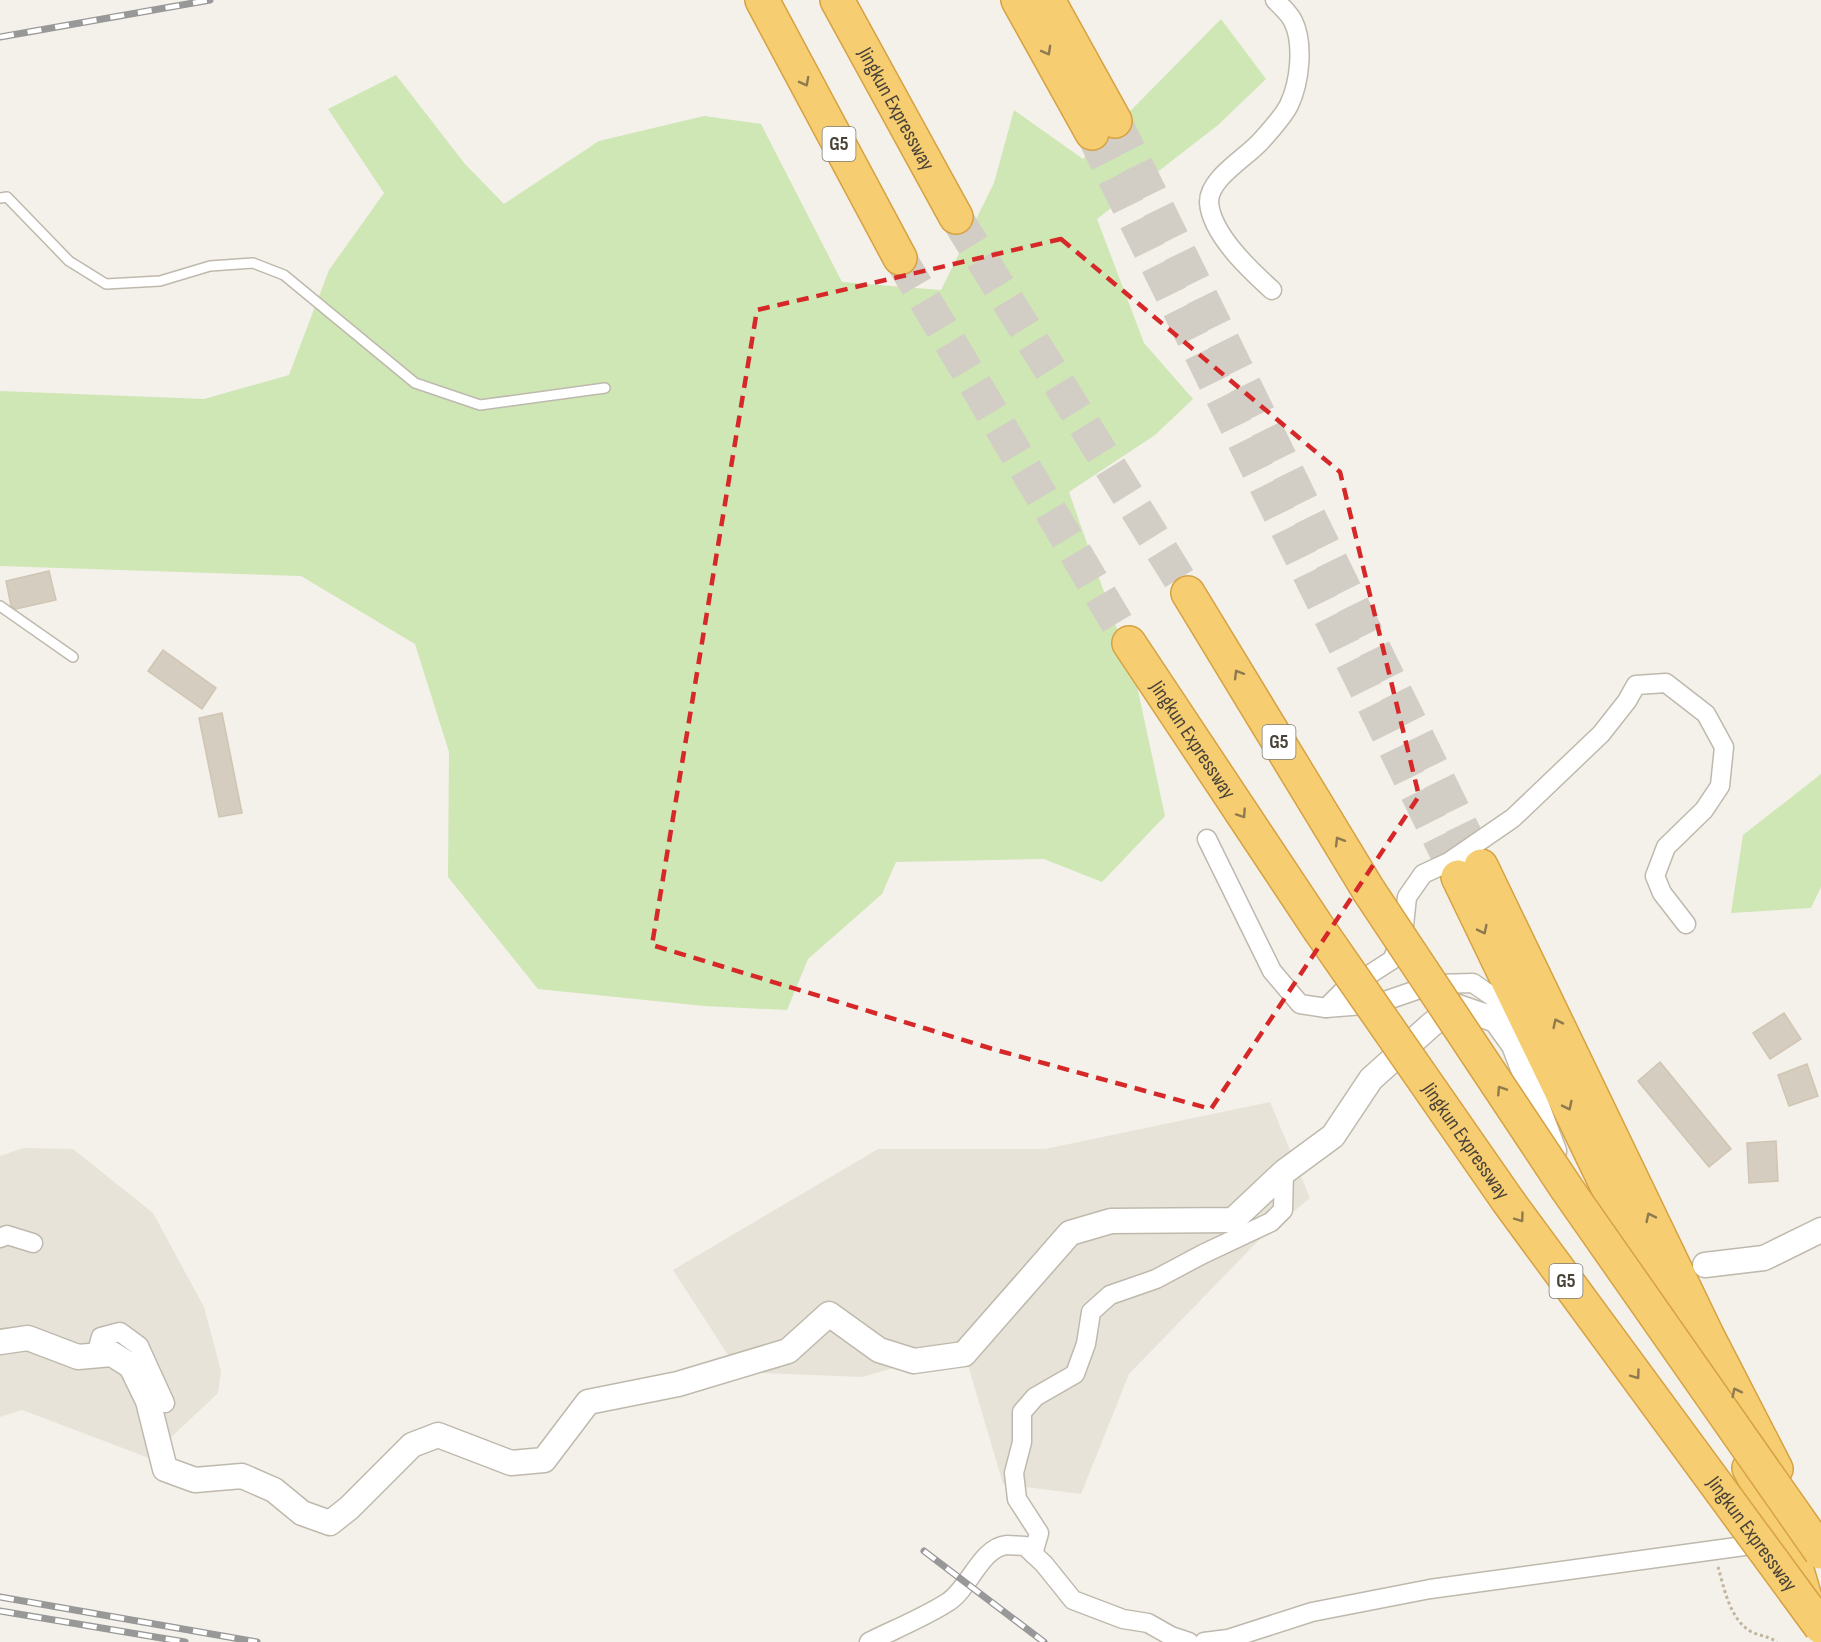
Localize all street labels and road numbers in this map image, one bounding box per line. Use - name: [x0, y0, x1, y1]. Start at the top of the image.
- street label: Jingkun Expressway: [852, 42, 940, 175]
- road number: G5: [822, 127, 856, 161]
- street label: Jingkun Expressway: [1144, 675, 1241, 803]
- road number: G5: [1262, 725, 1296, 759]
- street label: Jingkun Expressway: [1416, 1077, 1515, 1204]
- road number: G5: [1550, 1264, 1582, 1298]
- street label: Jingkun Expressway: [1701, 1470, 1803, 1596]

